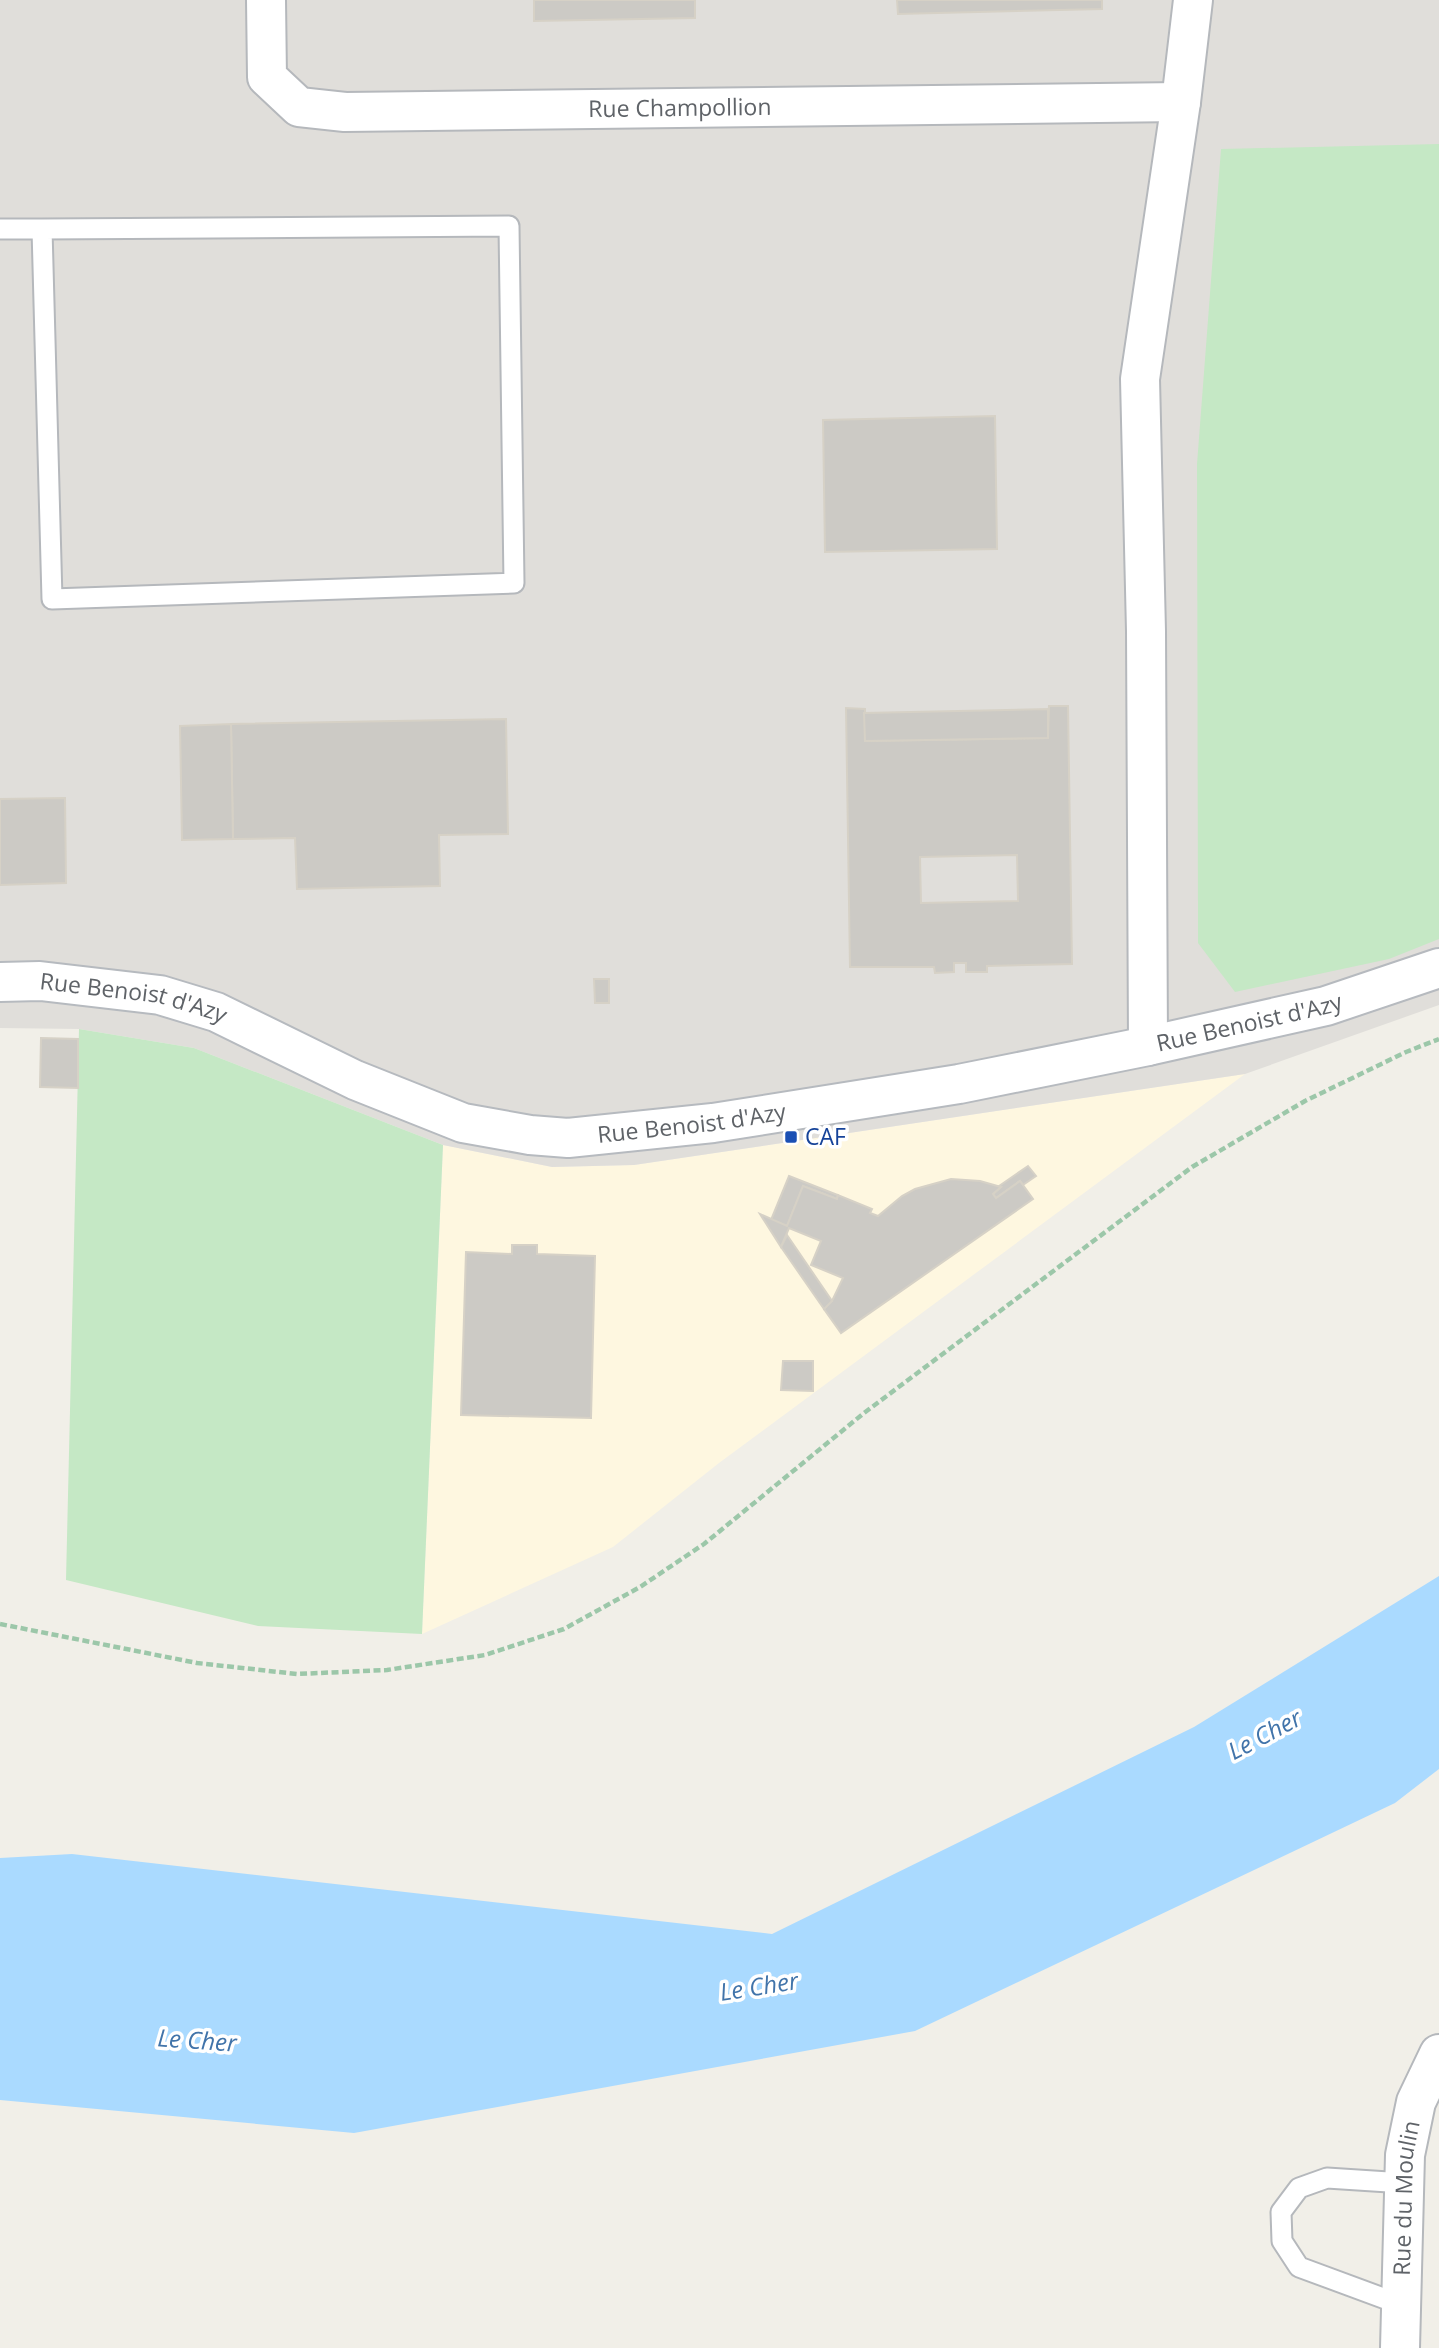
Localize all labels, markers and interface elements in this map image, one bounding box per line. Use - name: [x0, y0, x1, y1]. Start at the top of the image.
- street label: Rue Champollion: [588, 90, 772, 124]
- street label: Rue Benoist d'Azy: [38, 964, 233, 1030]
- street label: Rue Benoist d'Azy: [1153, 985, 1347, 1059]
- street label: Rue Benoist d'Azy: [596, 1095, 789, 1150]
- place label: CAF: [805, 1120, 846, 1152]
- marker: CAF: [783, 1129, 799, 1145]
- water label: Le Cher: [1222, 1700, 1308, 1767]
- water label: Le Cher: [717, 1963, 802, 2008]
- water label: Le Cher: [157, 2020, 239, 2059]
- street label: Rue du Moulin: [1385, 2117, 1427, 2276]

